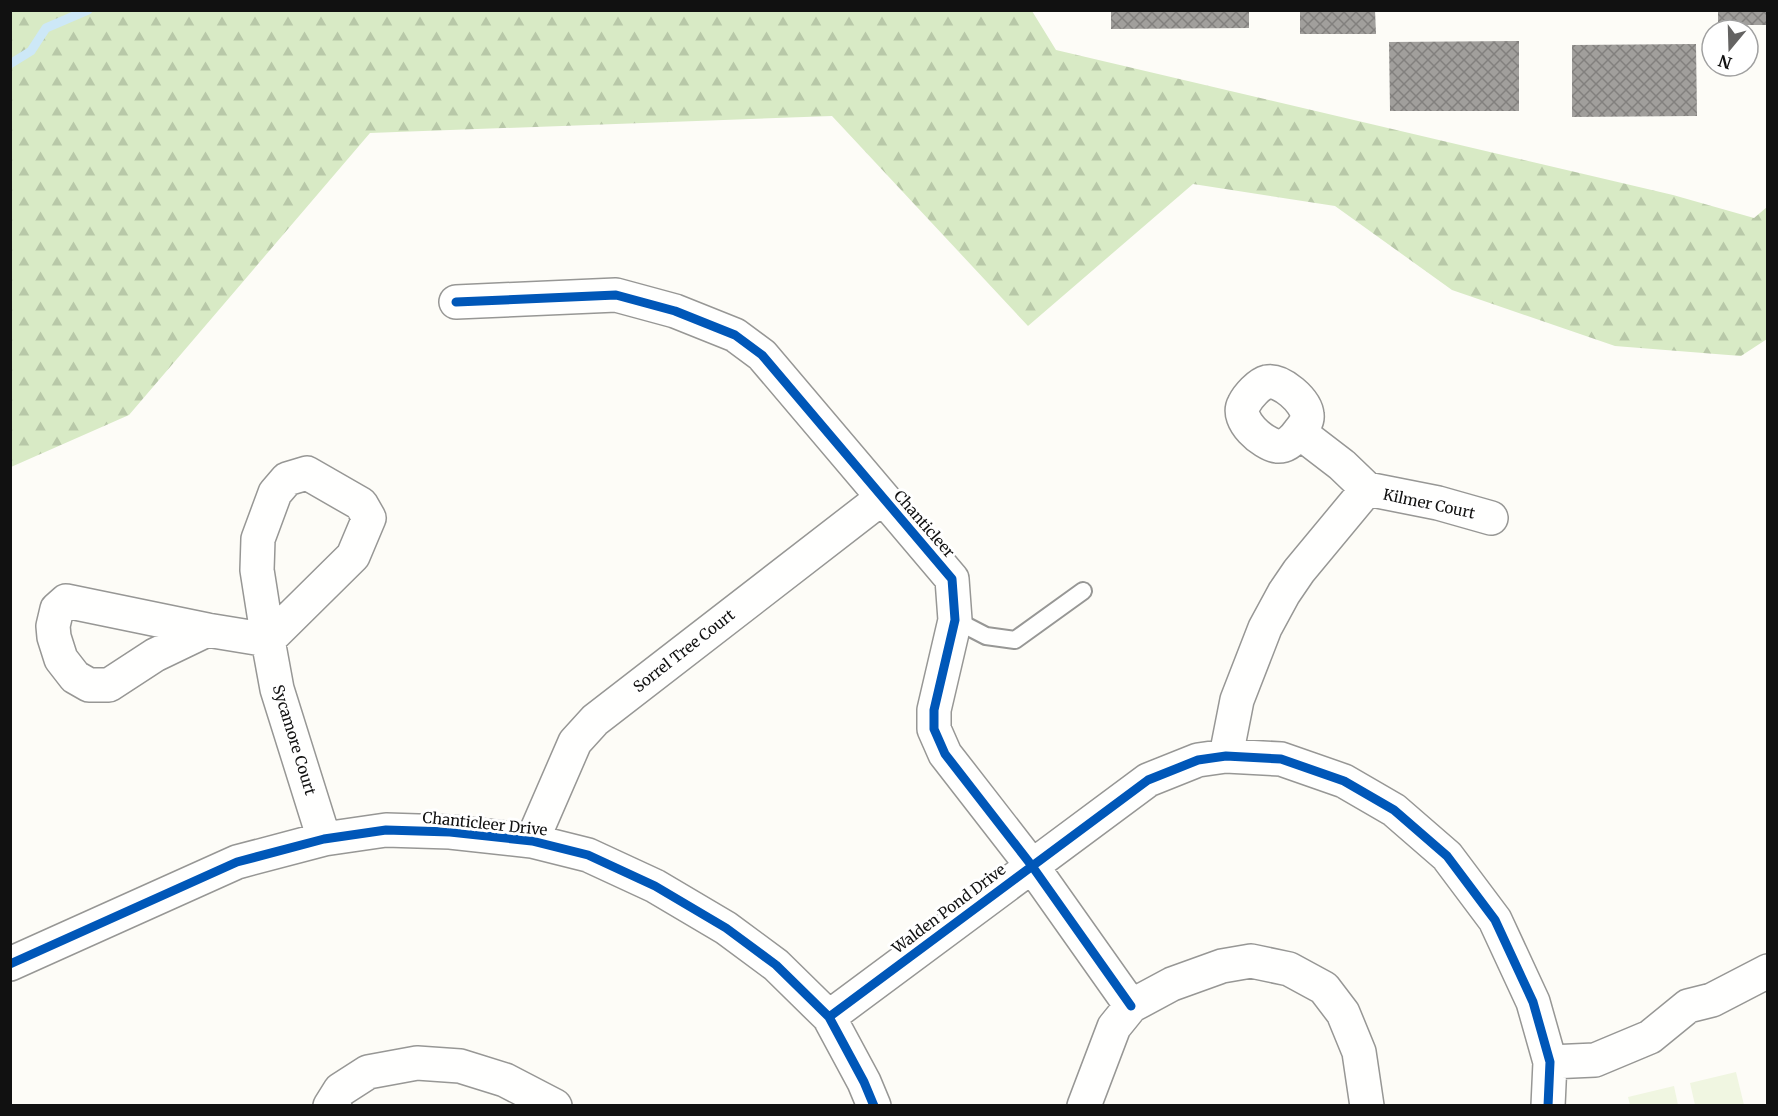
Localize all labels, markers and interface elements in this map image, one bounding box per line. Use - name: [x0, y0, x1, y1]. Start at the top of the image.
- north arrow: [1700, 18, 1760, 78]
- text: N: [1716, 51, 1734, 74]
- street label: Kilmer Court: [1381, 484, 1477, 523]
- street label: Chanticleer: [890, 486, 959, 561]
- street label: Sorrel Tree Court: [629, 605, 738, 696]
- street label: Sycamore Court: [269, 682, 320, 797]
- street label: Chanticleer Drive: [422, 807, 549, 840]
- street label: Walden Pond Drive: [887, 860, 1009, 958]

